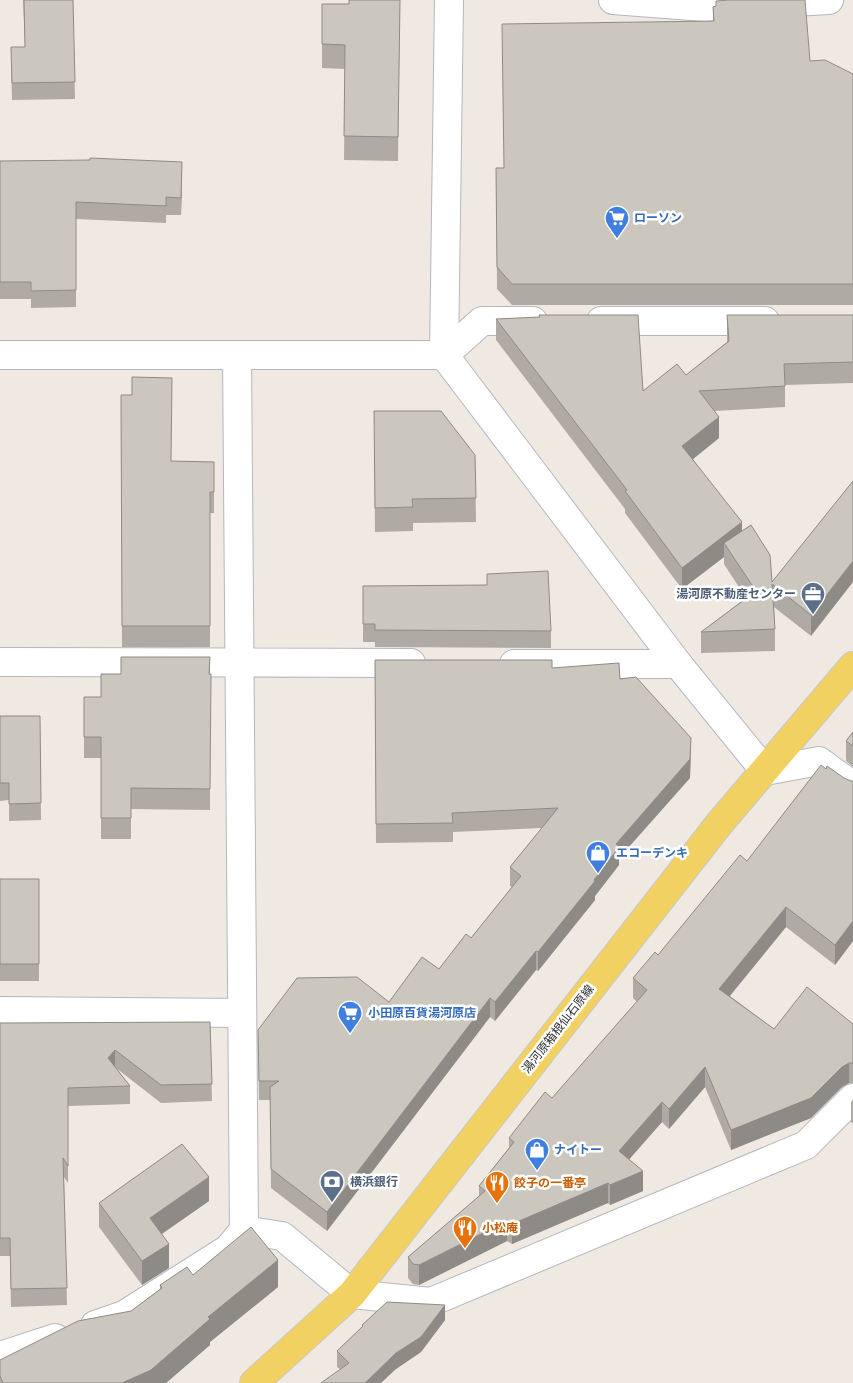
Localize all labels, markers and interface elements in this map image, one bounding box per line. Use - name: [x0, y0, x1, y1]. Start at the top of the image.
- supermarket icon: ローソン: [604, 205, 630, 239]
- place label: ローソン: [634, 211, 682, 225]
- office icon: 湯河原不動産センター: [800, 581, 826, 615]
- place label: 湯河原不動産センター: [676, 587, 796, 601]
- shop icon: エコーデンキ: [585, 840, 611, 874]
- place label: エコーデンキ: [616, 846, 688, 860]
- street label: 湯河原箱根仙石原線: [519, 982, 597, 1076]
- supermarket icon: 小田原百貨湯河原店: [337, 1000, 363, 1034]
- place label: 小田原百貨湯河原店: [368, 1006, 476, 1020]
- shop icon: ナイトー: [524, 1137, 550, 1171]
- place label: ナイトー: [554, 1143, 602, 1157]
- bank icon: 横浜銀行: [319, 1169, 345, 1203]
- restaurant icon: 餃子の一番亭: [484, 1170, 510, 1204]
- place label: 横浜銀行: [350, 1175, 398, 1189]
- place label: 餃子の一番亭: [513, 1176, 586, 1190]
- restaurant icon: 小松庵: [452, 1215, 478, 1249]
- place label: 小松庵: [482, 1221, 518, 1235]

